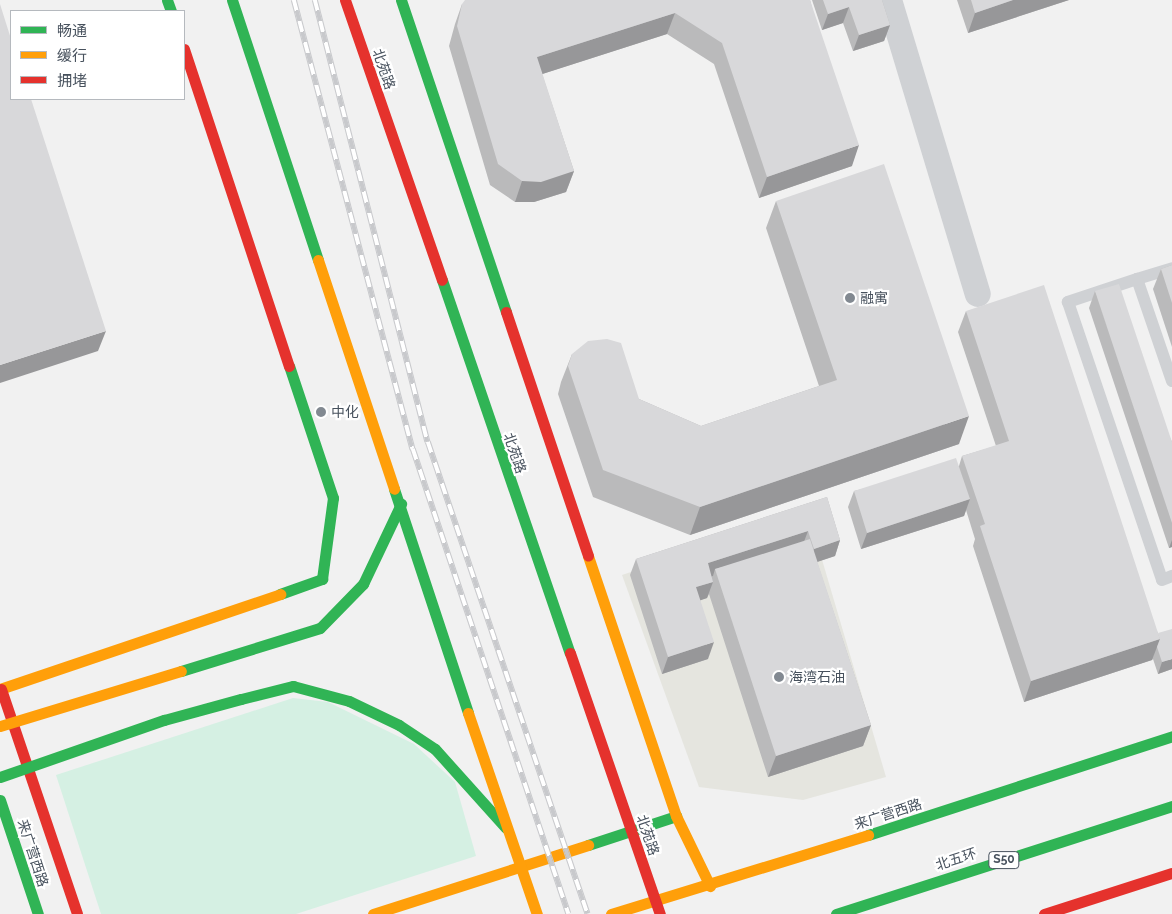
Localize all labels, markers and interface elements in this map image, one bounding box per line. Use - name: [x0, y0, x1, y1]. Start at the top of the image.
- legend: [10, 10, 185, 100]
- text: 畅通: [57, 22, 87, 40]
- street label: 北苑路: [369, 46, 399, 92]
- text: 缓行: [57, 47, 87, 65]
- text: 拥堵: [57, 72, 87, 90]
- place label: 融寓: [860, 290, 888, 306]
- marker: 融寓: [844, 292, 856, 304]
- place label: 中化: [331, 404, 359, 420]
- marker: 中化: [315, 406, 327, 418]
- street label: 北苑路: [500, 430, 530, 476]
- place label: 海湾石油: [789, 669, 845, 685]
- marker: 海湾石油: [773, 671, 785, 683]
- street label: 来广营西路: [852, 795, 924, 833]
- street label: 北苑路: [633, 812, 663, 858]
- street label: 来广营西路: [14, 817, 52, 889]
- street label: 北五环: [933, 845, 979, 873]
- road number: S50: [988, 850, 1020, 870]

